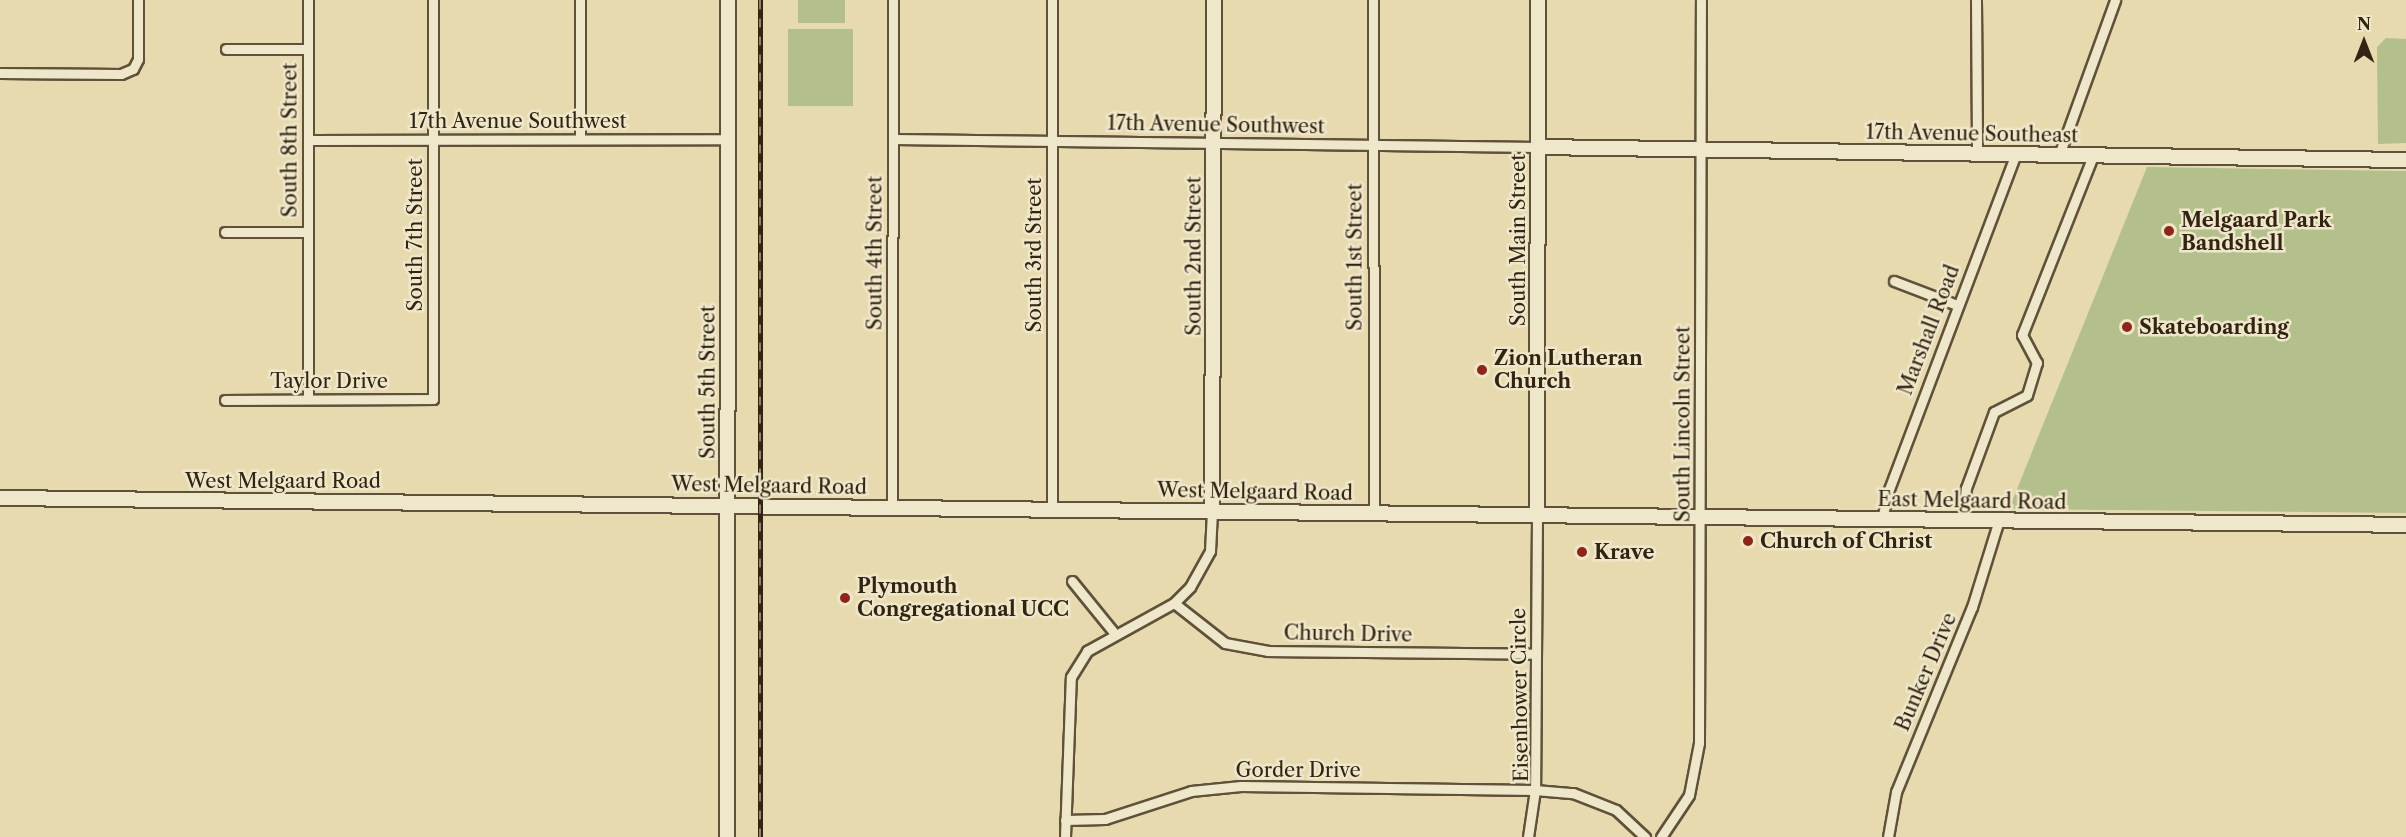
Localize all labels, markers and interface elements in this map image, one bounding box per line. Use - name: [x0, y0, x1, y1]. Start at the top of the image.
- north arrow: [2334, 12, 2394, 72]
- text: N: [2357, 14, 2371, 34]
- street label: South 8th Street: [278, 63, 302, 217]
- street label: 17th Avenue Southwest: [409, 109, 627, 133]
- street label: 17th Avenue Southwest: [1107, 111, 1325, 139]
- street label: 17th Avenue Southeast: [1865, 120, 2079, 148]
- street label: South Main Street: [1506, 154, 1530, 326]
- street label: South 7th Street: [403, 159, 427, 311]
- street label: South 4th Street: [863, 176, 887, 330]
- street label: South 2nd Street: [1182, 176, 1206, 336]
- street label: South 3rd Street: [1022, 178, 1046, 332]
- street label: South 1st Street: [1343, 183, 1367, 331]
- place label: Melgaard Park Bandshell: [2181, 208, 2331, 255]
- marker: Melgaard Park Bandshell: [2162, 224, 2176, 238]
- street label: Marshall Road: [1893, 262, 1965, 398]
- street label: South 5th Street: [696, 305, 720, 459]
- place label: Skateboarding: [2139, 315, 2289, 339]
- marker: Skateboarding: [2120, 320, 2134, 334]
- street label: South Lincoln Street: [1671, 326, 1695, 522]
- place label: Zion Lutheran Church: [1494, 346, 1643, 393]
- marker: Zion Lutheran Church: [1475, 363, 1489, 377]
- street label: Taylor Drive: [270, 369, 388, 393]
- street label: West Melgaard Road: [185, 469, 381, 493]
- street label: West Melgaard Road: [671, 472, 867, 500]
- street label: West Melgaard Road: [1157, 478, 1353, 506]
- street label: East Melgaard Road: [1877, 487, 2067, 515]
- place label: Church of Christ: [1760, 529, 1932, 553]
- marker: Church of Christ: [1741, 534, 1755, 548]
- place label: Krave: [1594, 540, 1654, 564]
- marker: Krave: [1575, 545, 1589, 559]
- place label: Plymouth Congregational UCC: [857, 574, 1069, 621]
- marker: Plymouth Congregational UCC: [838, 591, 852, 605]
- street label: Eisenhower Circle: [1506, 607, 1534, 783]
- street label: Bunker Drive: [1890, 609, 1962, 735]
- street label: Church Drive: [1283, 621, 1413, 647]
- street label: Gorder Drive: [1235, 758, 1361, 782]

